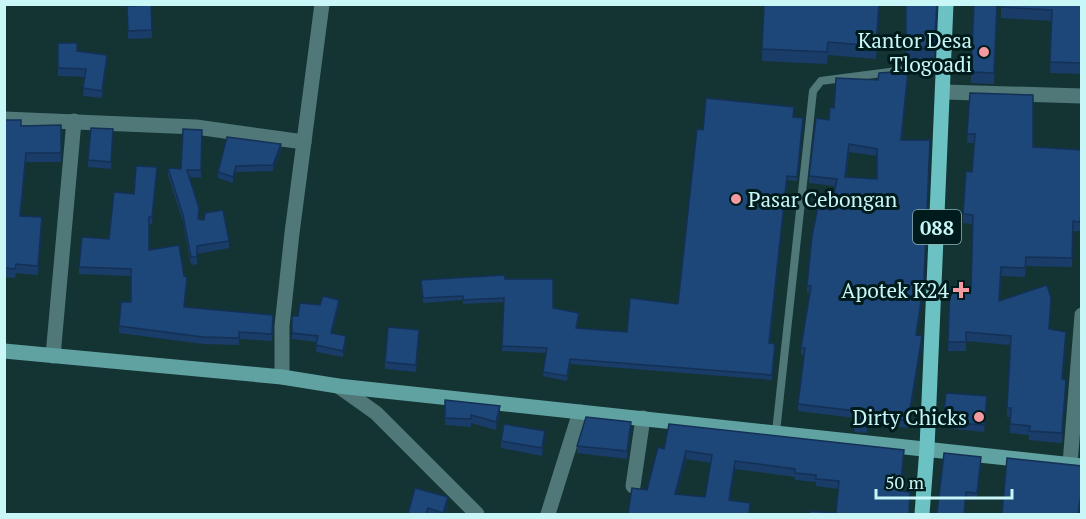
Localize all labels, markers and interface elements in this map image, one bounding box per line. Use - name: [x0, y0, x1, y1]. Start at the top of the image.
- place label: Kantor Desa Tlogoadi: [858, 26, 972, 78]
- marker: Kantor Desa Tlogoadi: [977, 45, 991, 59]
- place label: Pasar Cebongan: [748, 185, 898, 213]
- marker: Pasar Cebongan: [729, 192, 743, 206]
- road number: 088: [913, 210, 961, 244]
- place label: Apotek K24: [841, 276, 950, 304]
- marker: Apotek K24: [954, 283, 968, 297]
- place label: Dirty Chicks: [852, 403, 967, 431]
- marker: Dirty Chicks: [972, 410, 986, 424]
- scale bar: [876, 462, 1012, 500]
- text: 50 m: [885, 470, 925, 494]

